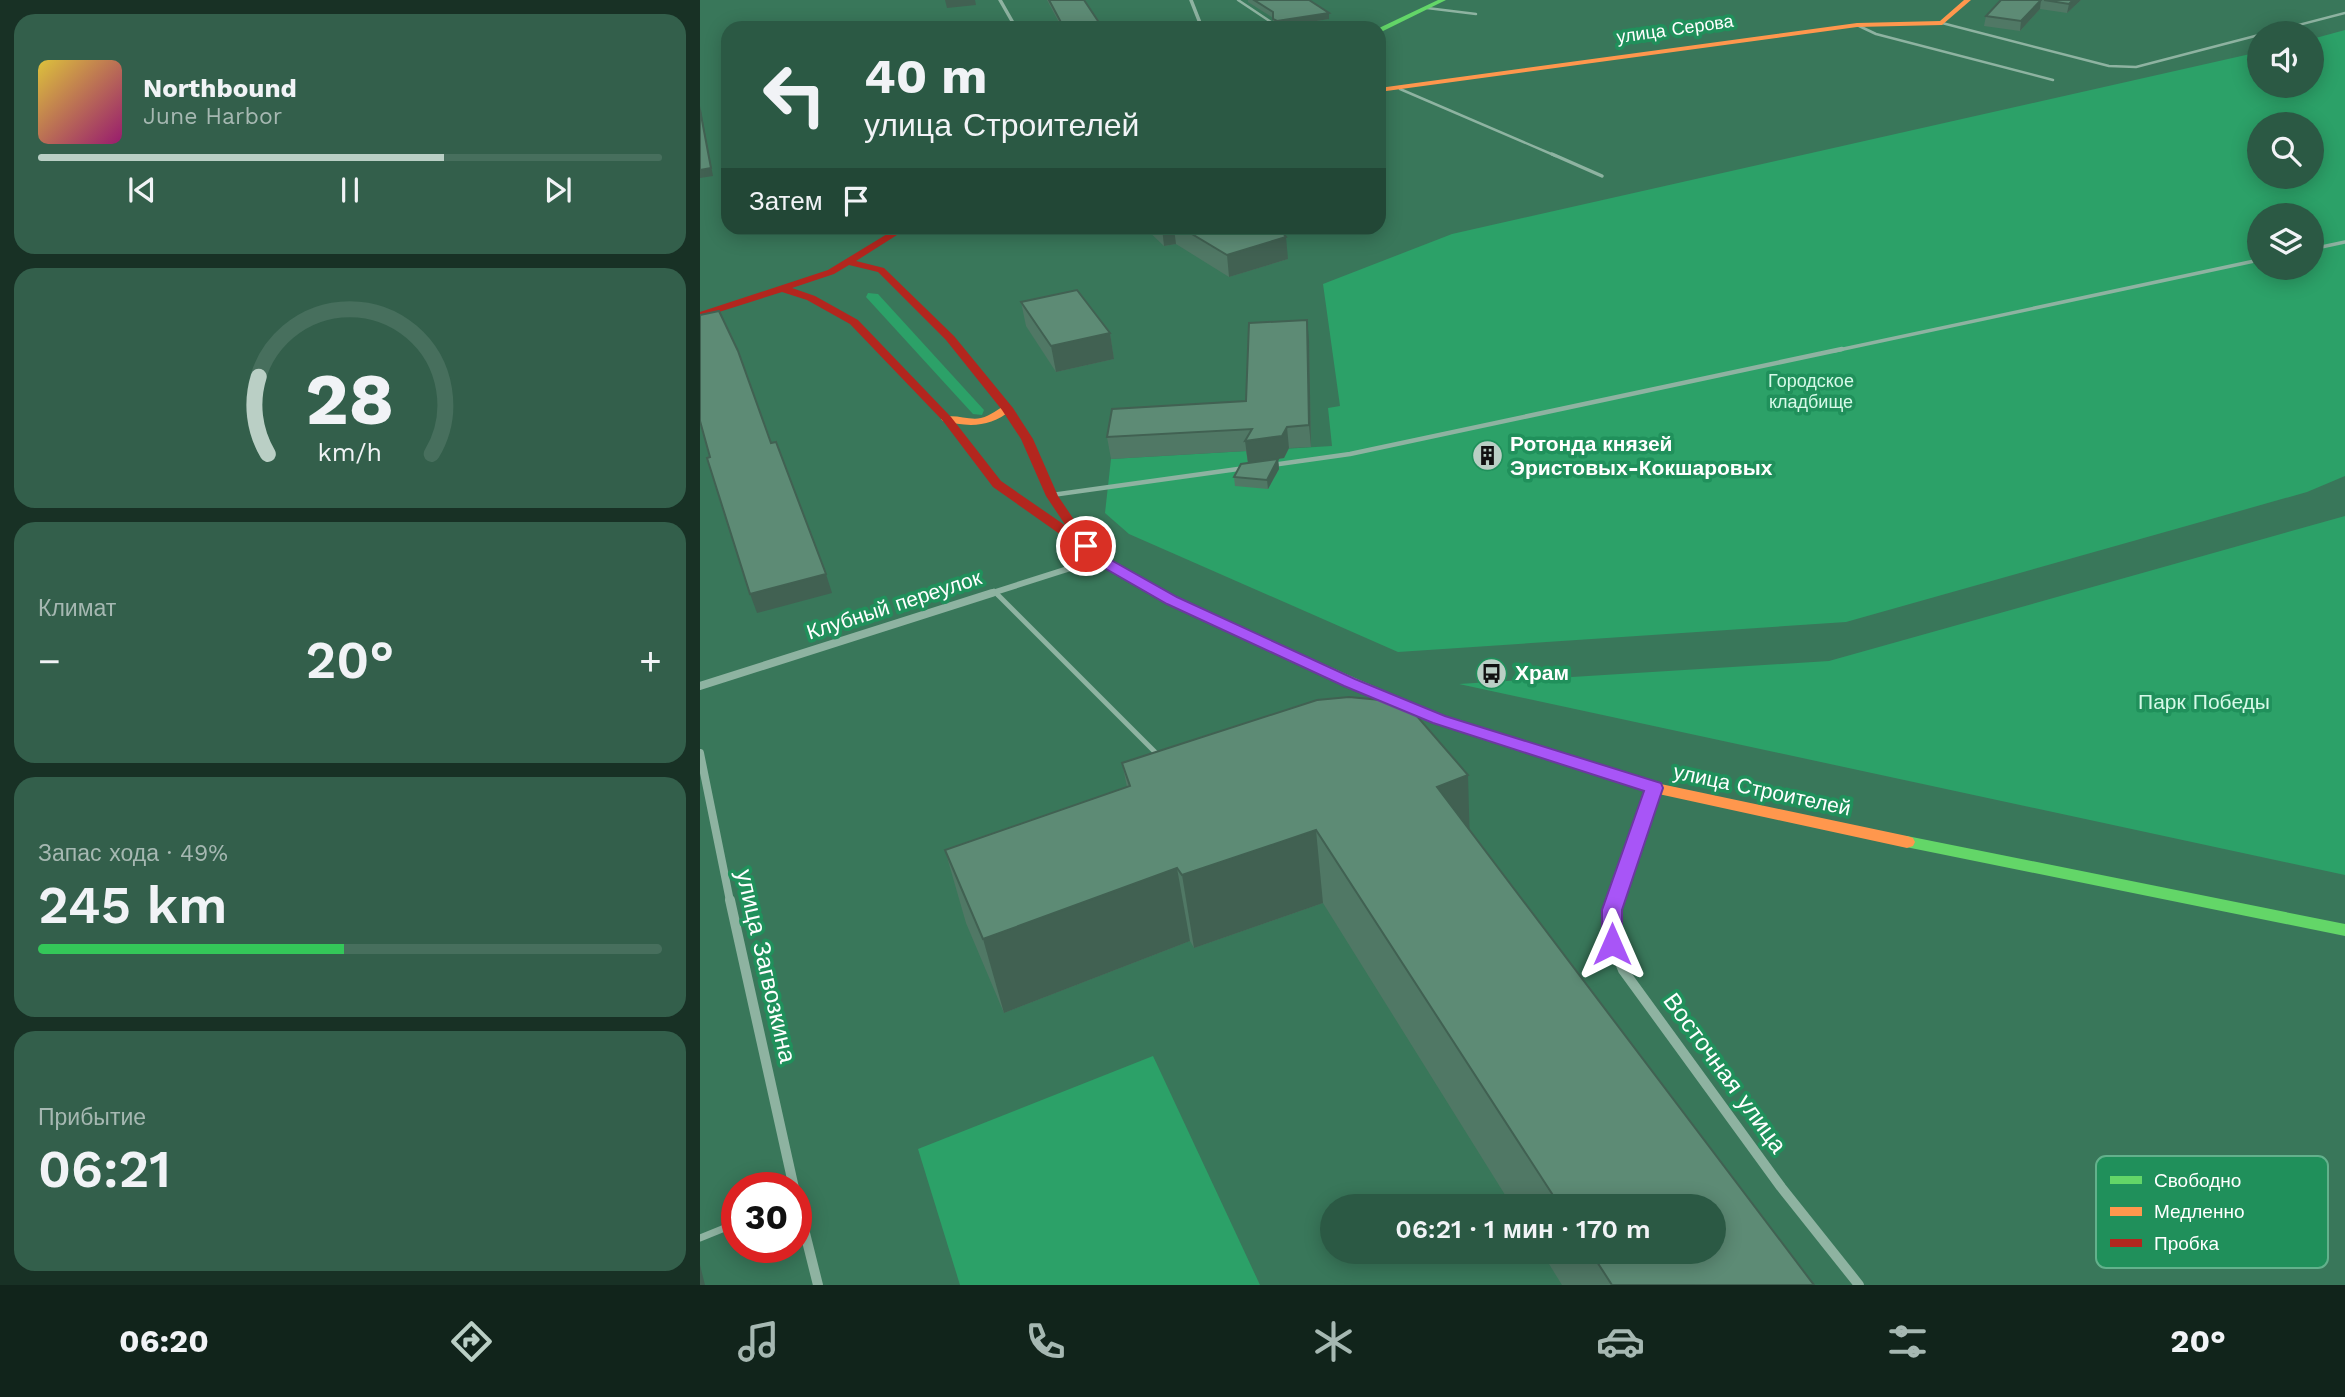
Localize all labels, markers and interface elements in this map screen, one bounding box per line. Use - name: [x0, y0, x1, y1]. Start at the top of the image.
- street label: улица Серова: [1615, 10, 1736, 47]
- map controls: [2247, 21, 2324, 280]
- button: sound: [2247, 21, 2324, 98]
- text: 40 m: [864, 47, 987, 105]
- icon: left: [749, 49, 840, 140]
- text: Northbound: [143, 73, 297, 103]
- text: June Harbor: [143, 103, 282, 130]
- text: улица Строителей: [864, 106, 1140, 144]
- button: search: [2247, 112, 2324, 189]
- icon: previous: [123, 171, 161, 209]
- icon: pause: [331, 171, 369, 209]
- icon: next: [539, 171, 577, 209]
- icon: arrive: [837, 182, 875, 220]
- text: Затем: [749, 186, 823, 216]
- button: layers: [2247, 203, 2324, 280]
- text: 28: [305, 357, 395, 443]
- park label: Городское кладбище: [1768, 370, 1854, 412]
- place label: Ротонда князей Эристовых-Кокшаровых: [1510, 431, 1773, 480]
- text: km/h: [318, 438, 382, 467]
- building icon: Ротонда князей Эристовых-Кокшаровых: [1470, 439, 1504, 473]
- pin: [1056, 516, 1116, 576]
- icon: arrive: [1067, 527, 1105, 565]
- street label: Клубный переулок: [803, 564, 985, 645]
- text: Климат: [38, 595, 116, 622]
- text: 20°: [306, 630, 394, 691]
- text: −: [38, 639, 61, 683]
- text: +: [639, 639, 662, 683]
- bus stop icon: Храм: [1475, 656, 1509, 690]
- place label: Храм: [1515, 660, 1569, 685]
- park label: Парк Победы: [2138, 689, 2270, 714]
- street label: улица Строителей: [1671, 758, 1853, 821]
- text: Запас хода · 49%: [38, 840, 228, 867]
- street label: улица Загвозкина: [730, 866, 802, 1066]
- text: 245 km: [38, 875, 227, 936]
- position arrow: [1575, 907, 1649, 981]
- street label: Восточная улица: [1657, 987, 1793, 1159]
- text: Прибытие: [38, 1104, 146, 1131]
- text: 06:21: [38, 1139, 171, 1200]
- legend: [2096, 1156, 2328, 1268]
- text: Свободно: [2154, 1169, 2241, 1192]
- speed limit sign: 30: [721, 1172, 812, 1263]
- text: Медленно: [2154, 1200, 2244, 1223]
- text: 06:21 · 1 мин · 170 m: [1395, 1214, 1651, 1244]
- text: Пробка: [2154, 1232, 2219, 1255]
- icon: directions: [447, 1317, 496, 1366]
- icon: music: [734, 1317, 783, 1366]
- icon: phone: [1021, 1317, 1070, 1366]
- icon: climate: [1309, 1317, 1358, 1366]
- icon: car: [1596, 1317, 1645, 1366]
- icon: filters: [1883, 1317, 1932, 1366]
- text: 06:20: [119, 1322, 209, 1360]
- text: 20°: [2170, 1322, 2226, 1360]

